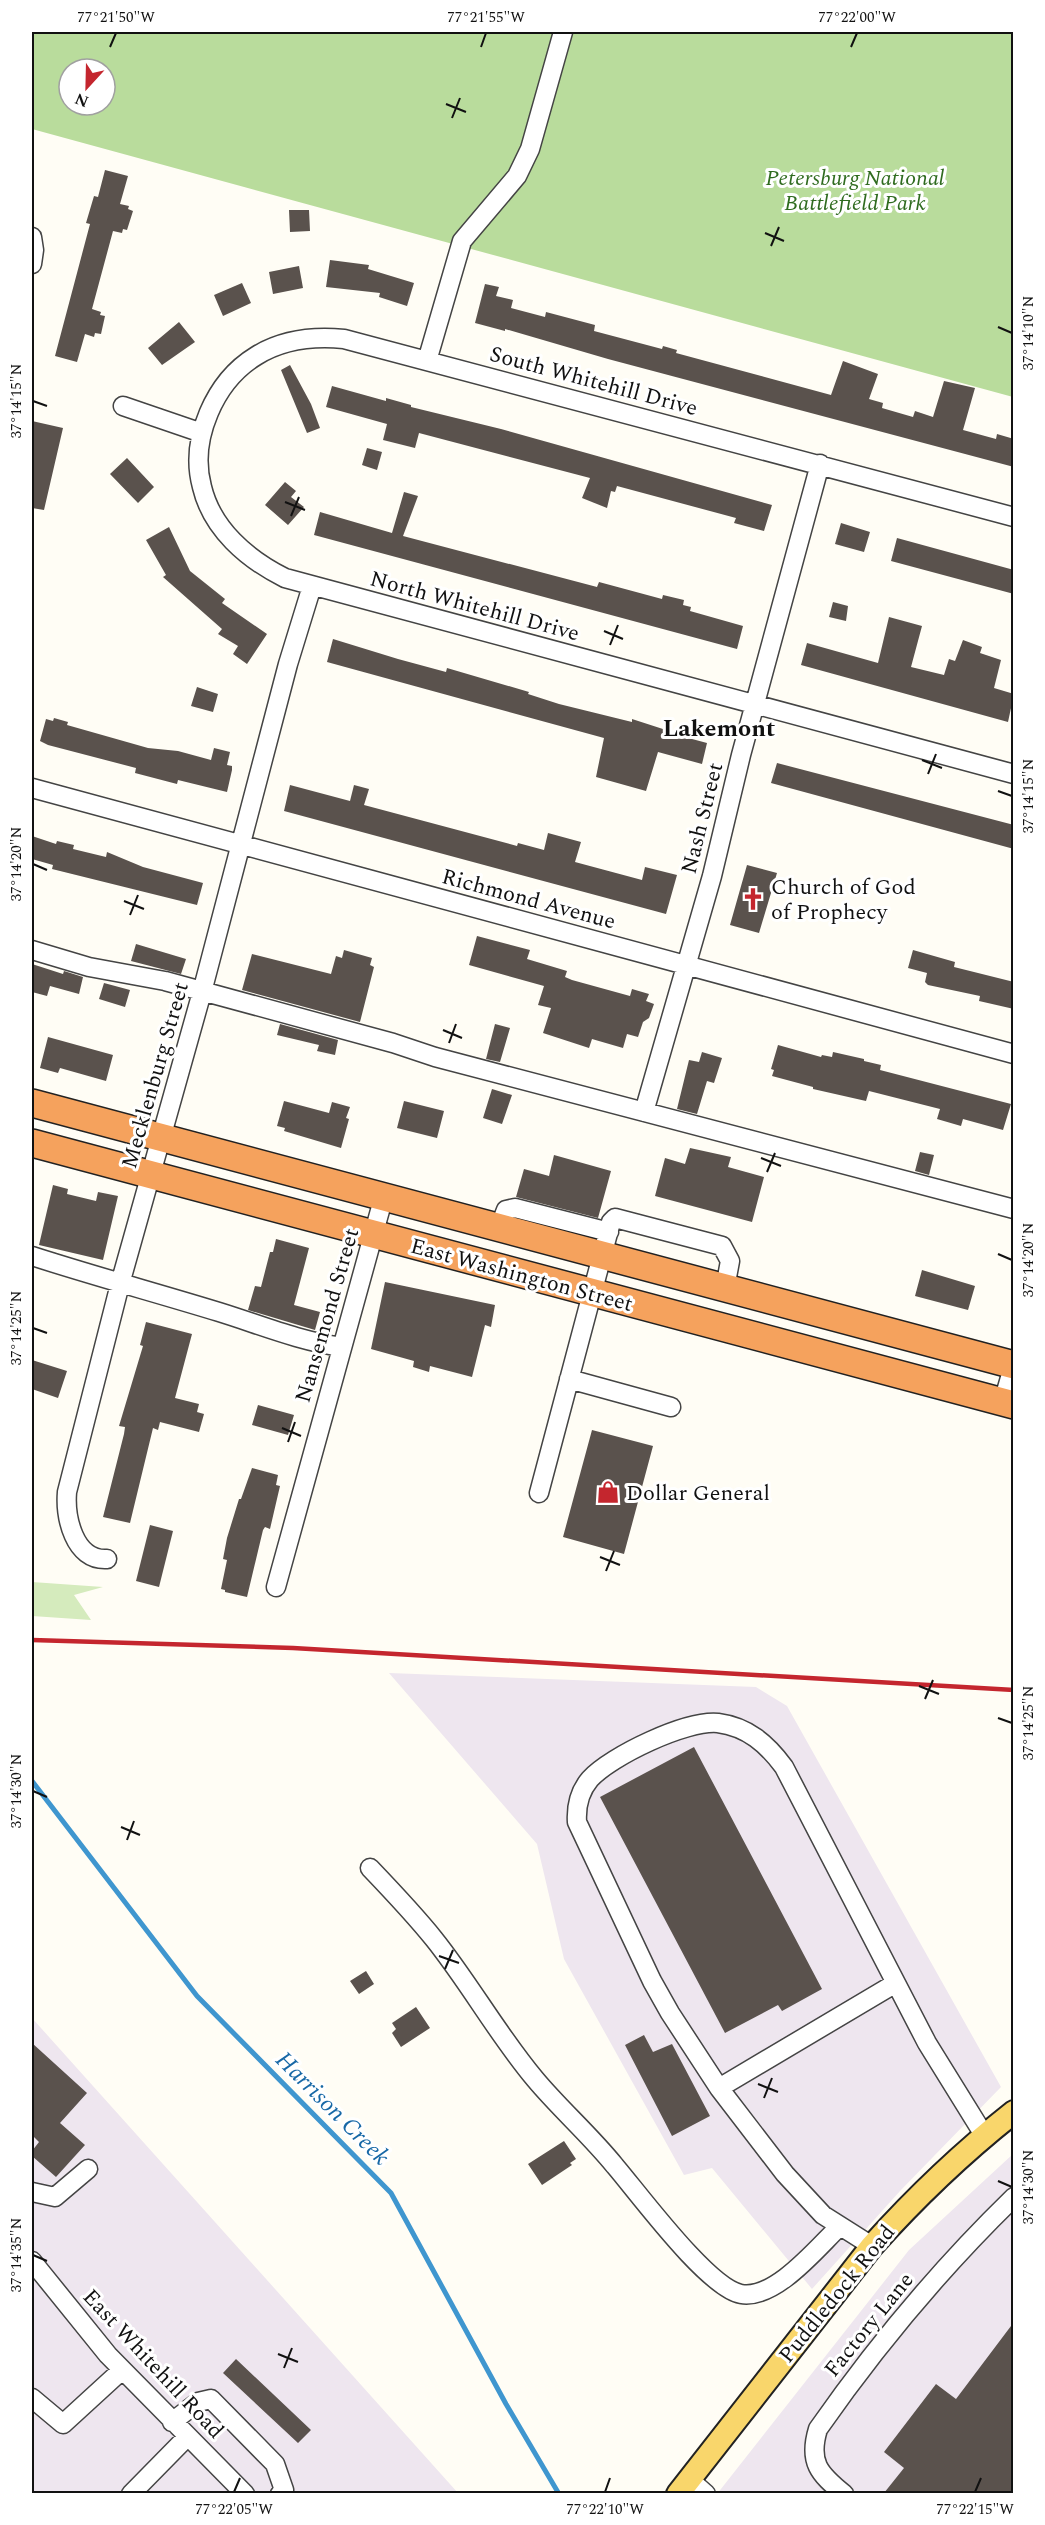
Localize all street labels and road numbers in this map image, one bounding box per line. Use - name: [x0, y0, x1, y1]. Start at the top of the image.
- street label: South Whitehill Drive: [486, 338, 701, 425]
- street label: North Whitehill Drive: [366, 563, 583, 650]
- street label: Nash Street: [673, 759, 732, 877]
- street label: Richmond Avenue: [438, 860, 619, 939]
- street label: Mecklenburg Street: [113, 978, 198, 1173]
- street label: Nansemond Street: [287, 1224, 368, 1407]
- street label: East Washington Street: [407, 1230, 637, 1321]
- street label: Puddledock Road: [771, 2217, 904, 2370]
- street label: Factory Lane: [816, 2265, 922, 2385]
- street label: East Whitehill Road: [74, 2282, 231, 2447]

